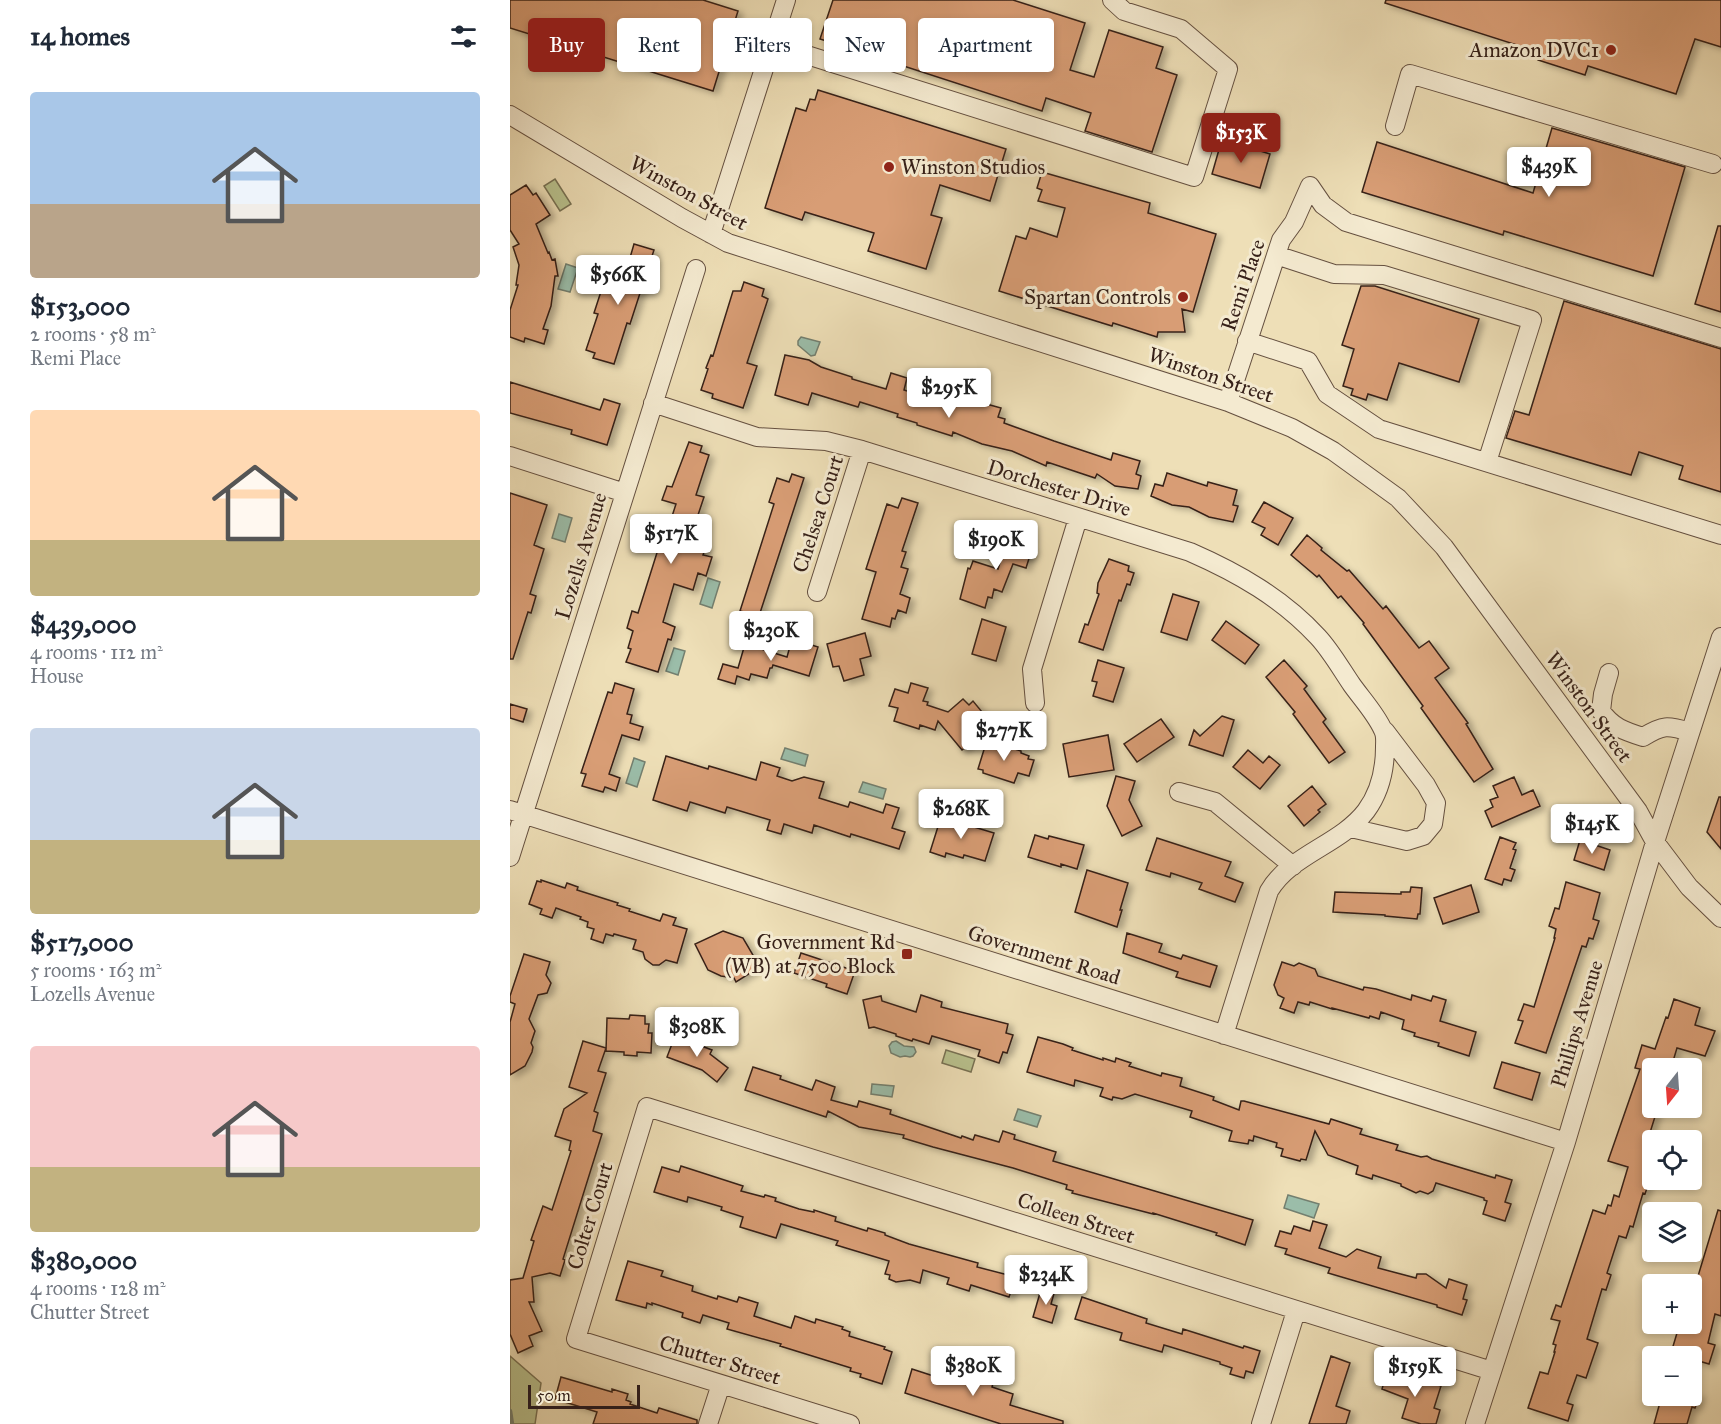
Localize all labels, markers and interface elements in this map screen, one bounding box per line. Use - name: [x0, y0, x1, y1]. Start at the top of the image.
- chip: Buy: [528, 18, 605, 72]
- chip: Rent: [617, 18, 701, 72]
- chip: Filters: [713, 18, 812, 72]
- chip: New: [824, 18, 906, 72]
- chip: Apartment: [918, 18, 1054, 72]
- text: 14 homes: [30, 20, 130, 52]
- icon: filters: [447, 20, 480, 53]
- place label: Amazon DVC1: [1468, 37, 1599, 63]
- marker: Amazon DVC1: [1604, 43, 1618, 57]
- pin: $153K: [1199, 113, 1283, 164]
- text: $153K: [1215, 120, 1267, 144]
- icon: home: [201, 131, 309, 239]
- pin: $439K: [1507, 147, 1591, 198]
- street label: Winston Street: [625, 150, 753, 236]
- place label: Winston Studios: [901, 154, 1045, 180]
- text: $439K: [1521, 154, 1577, 178]
- marker: Winston Studios: [882, 160, 896, 174]
- street label: Remi Place: [1215, 235, 1271, 334]
- pin: $566K: [576, 255, 660, 306]
- text: $566K: [590, 262, 646, 286]
- place label: Spartan Controls: [1024, 284, 1171, 310]
- text: $153,000: [30, 290, 130, 322]
- marker: Spartan Controls: [1176, 290, 1190, 304]
- text: 2 rooms · 58 m²: [30, 322, 156, 346]
- street label: Winston Street: [1145, 341, 1278, 409]
- text: Remi Place: [30, 346, 121, 370]
- pin: $295K: [907, 368, 991, 419]
- text: $295K: [921, 375, 977, 399]
- icon: home: [201, 449, 309, 557]
- street label: Chelsea Court: [787, 452, 849, 576]
- street label: Dorchester Drive: [984, 454, 1134, 522]
- street label: Lozells Avenue: [549, 489, 613, 623]
- pin: $517K: [629, 514, 713, 565]
- pin: $190K: [954, 520, 1038, 571]
- text: $517K: [644, 521, 698, 545]
- text: $190K: [968, 527, 1024, 551]
- text: $439,000: [30, 608, 137, 640]
- pin: $230K: [729, 611, 813, 662]
- text: $230K: [743, 618, 799, 642]
- text: 4 rooms · 112 m²: [30, 640, 163, 664]
- street label: Winston Street: [1540, 646, 1638, 768]
- text: House: [30, 664, 84, 688]
- pin: $277K: [962, 711, 1046, 762]
- text: $277K: [976, 718, 1032, 742]
- icon: home: [201, 767, 309, 875]
- pin: $268K: [919, 789, 1003, 840]
- text: $268K: [933, 796, 989, 820]
- pin: $145K: [1550, 804, 1634, 855]
- text: $145K: [1565, 811, 1619, 835]
- street label: Government Road: [965, 919, 1124, 991]
- text: $517,000: [30, 926, 134, 958]
- place label: Government Rd (WB) at 7500 Block: [725, 929, 895, 979]
- marker: Government Rd (WB) at 7500 Block: [900, 947, 914, 961]
- street label: Phillips Avenue: [1545, 957, 1609, 1091]
- text: 5 rooms · 163 m²: [30, 958, 162, 982]
- text: Lozells Avenue: [30, 982, 155, 1006]
- pin: $308K: [655, 1007, 739, 1058]
- text: $308K: [669, 1014, 725, 1038]
- north arrow: [1642, 1058, 1702, 1118]
- map controls: [1642, 1058, 1702, 1406]
- icon: home: [201, 1085, 309, 1193]
- button: locate: [1642, 1130, 1702, 1190]
- street label: Colter Court: [561, 1159, 619, 1273]
- street label: Colleen Street: [1014, 1187, 1138, 1249]
- button: layers: [1642, 1202, 1702, 1262]
- text: $380,000: [30, 1244, 137, 1276]
- pin: $234K: [1004, 1255, 1088, 1306]
- text: $234K: [1018, 1262, 1074, 1286]
- button: +: [1642, 1274, 1702, 1334]
- text: 4 rooms · 128 m²: [30, 1276, 166, 1300]
- text: Chutter Street: [30, 1300, 149, 1324]
- street label: Chutter Street: [656, 1329, 784, 1391]
- pin: $380K: [931, 1346, 1015, 1397]
- button: −: [1642, 1346, 1702, 1406]
- pin: $159K: [1373, 1347, 1457, 1398]
- text: $380K: [945, 1353, 1001, 1377]
- text: $159K: [1388, 1354, 1442, 1378]
- scale bar: [528, 1382, 640, 1410]
- text: 50 m: [537, 1386, 571, 1405]

